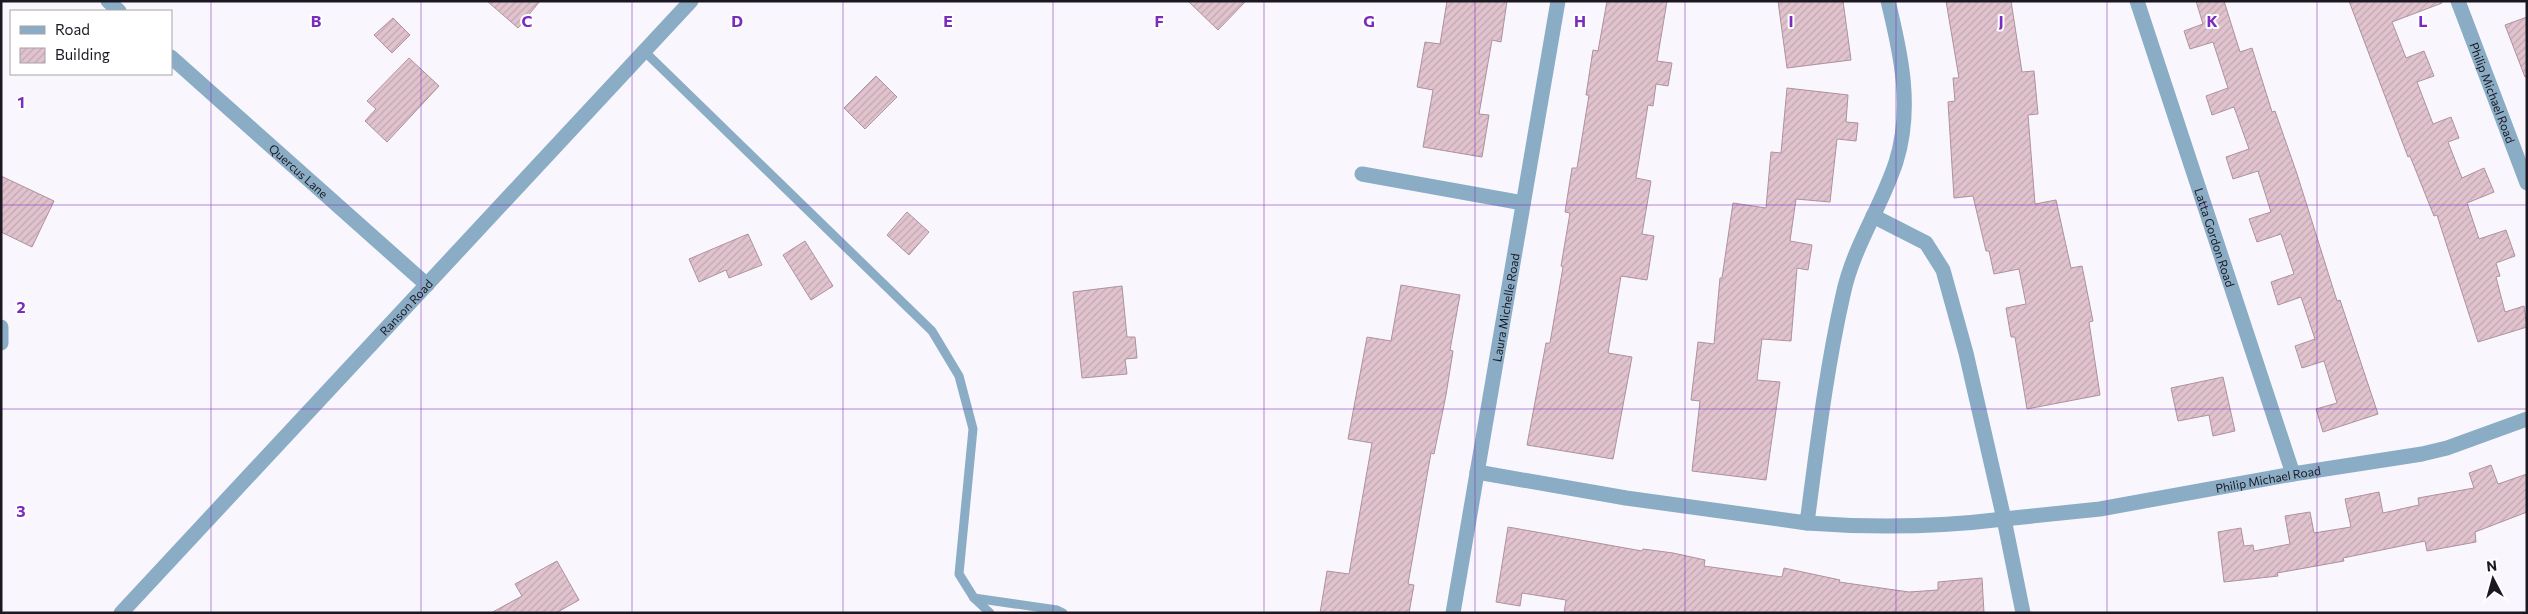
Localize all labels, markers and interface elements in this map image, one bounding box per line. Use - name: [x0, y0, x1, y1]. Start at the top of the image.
- legend: [10, 10, 172, 75]
- text: B: [311, 11, 322, 30]
- text: C: [522, 11, 533, 30]
- text: D: [731, 11, 743, 30]
- text: E: [943, 11, 953, 30]
- text: F: [1154, 11, 1164, 30]
- text: G: [1363, 11, 1375, 30]
- text: H: [1574, 11, 1586, 30]
- text: I: [1788, 11, 1794, 30]
- text: J: [1998, 11, 2004, 30]
- text: K: [2206, 11, 2218, 30]
- text: L: [2418, 11, 2428, 30]
- text: Road: [55, 20, 90, 38]
- street label: Philip Michael Road: [2467, 40, 2518, 145]
- text: Building: [55, 45, 110, 63]
- text: 1: [17, 92, 25, 111]
- street label: Quercus Lane: [266, 141, 331, 201]
- street label: Latta Gordon Road: [2192, 186, 2238, 289]
- street label: Laura Michelle Road: [1489, 252, 1522, 363]
- street label: Ranson Road: [377, 276, 435, 338]
- text: 2: [16, 297, 26, 316]
- street label: Philip Michael Road: [2214, 463, 2322, 495]
- text: 3: [16, 501, 26, 520]
- north arrow: [2468, 554, 2518, 604]
- text: N: [2485, 557, 2498, 575]

